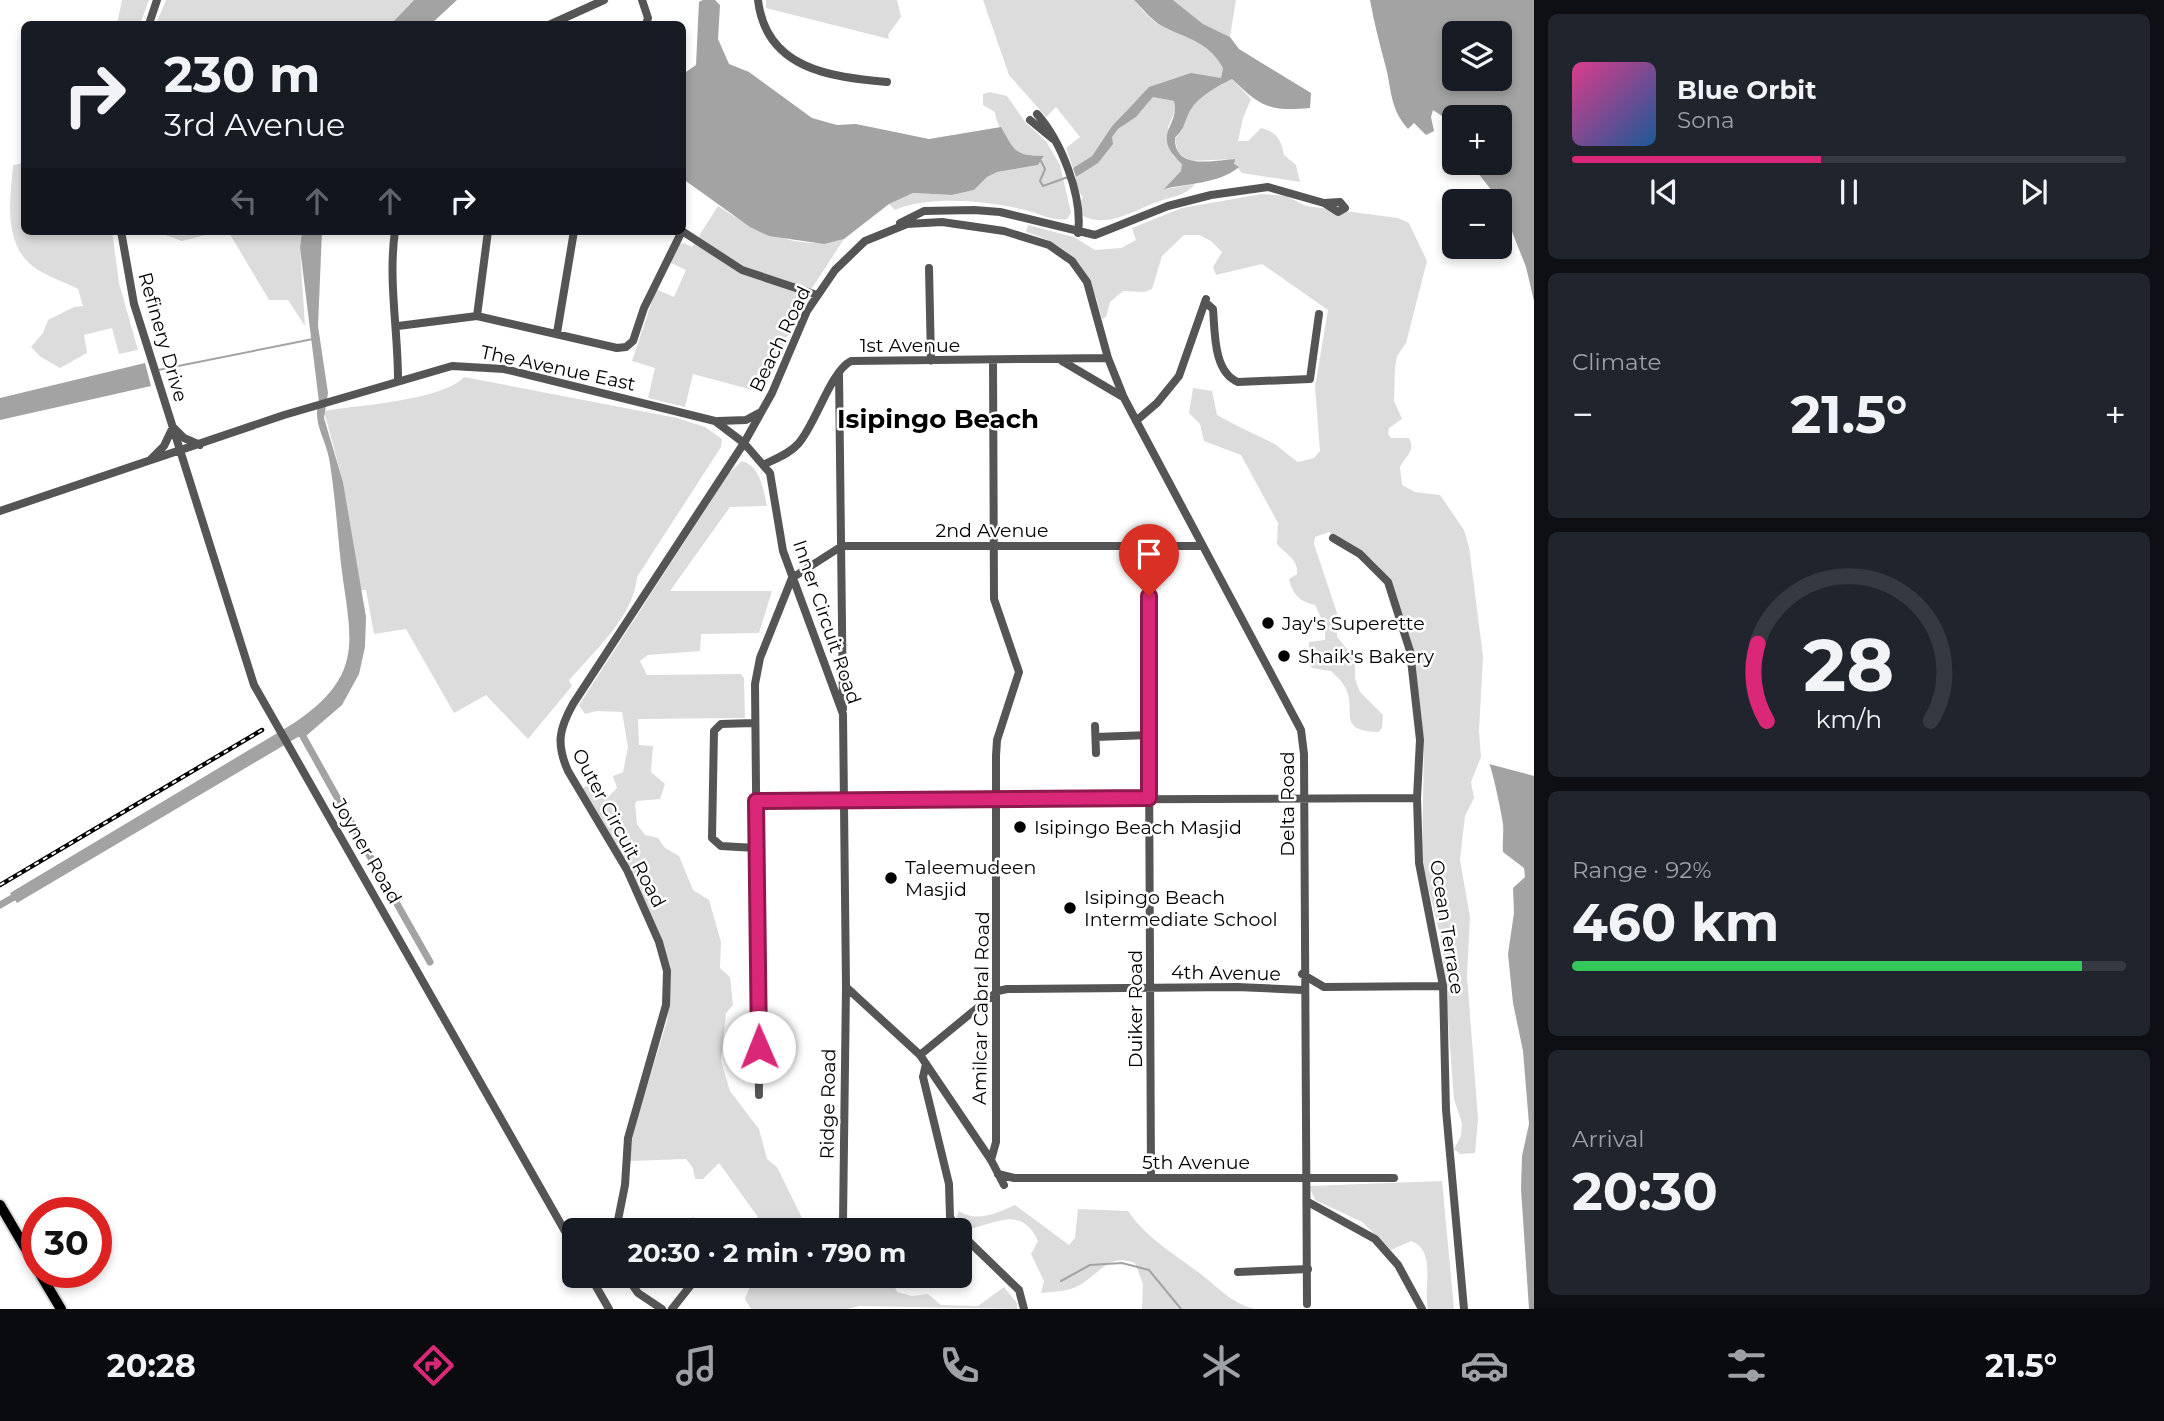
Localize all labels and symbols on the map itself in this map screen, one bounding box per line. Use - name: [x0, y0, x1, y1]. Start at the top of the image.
- street label: Refinery Drive: [134, 270, 192, 404]
- street label: Beach Road: [745, 282, 815, 396]
- street label: 1st Avenue: [860, 334, 960, 357]
- street label: The Avenue East: [479, 340, 638, 396]
- district label: Isipingo Beach: [837, 403, 1039, 435]
- street label: 2nd Avenue: [935, 519, 1049, 542]
- pin: [1119, 524, 1179, 596]
- street label: Inner Circuit Road: [788, 537, 866, 707]
- place label: Jay's Superette: [1281, 612, 1425, 635]
- marker: Jay's Superette: [1260, 615, 1276, 631]
- place label: Shaik's Bakery: [1298, 645, 1435, 668]
- marker: Shaik's Bakery: [1276, 648, 1292, 664]
- street label: Outer Circuit Road: [567, 745, 671, 911]
- street label: Delta Road: [1276, 751, 1299, 857]
- street label: Joyner Road: [327, 793, 406, 908]
- place label: Isipingo Beach Masjid: [1034, 816, 1242, 839]
- marker: Isipingo Beach Masjid: [1012, 819, 1028, 835]
- place label: Taleemudeen Masjid: [905, 856, 1036, 901]
- street label: Ocean Terrace: [1425, 858, 1469, 996]
- marker: Taleemudeen Masjid: [883, 870, 899, 886]
- place label: Isipingo Beach Intermediate School: [1084, 886, 1278, 931]
- marker: Isipingo Beach Intermediate School: [1062, 900, 1078, 916]
- street label: Amilcar Cabral Road: [968, 911, 994, 1105]
- street label: Duiker Road: [1124, 950, 1147, 1068]
- street label: 4th Avenue: [1171, 961, 1281, 985]
- position arrow: [722, 1010, 796, 1084]
- street label: Ridge Road: [816, 1048, 840, 1160]
- street label: 5th Avenue: [1142, 1151, 1250, 1174]
- speed limit sign: 30: [21, 1197, 112, 1288]

